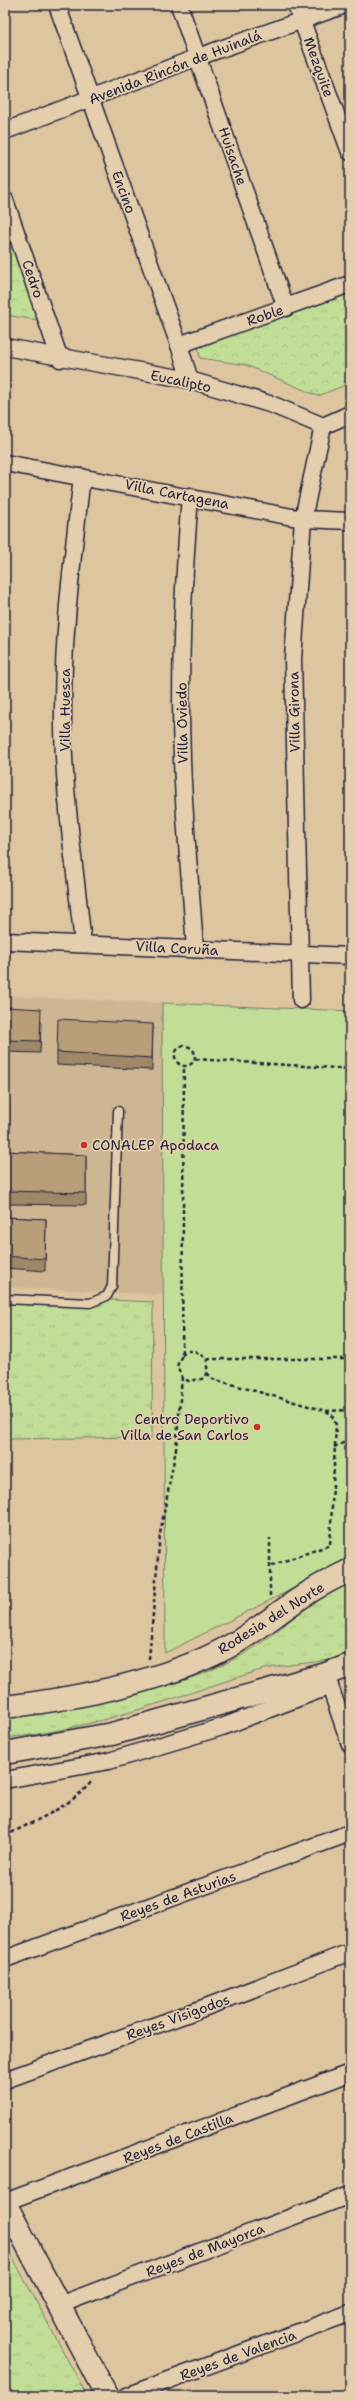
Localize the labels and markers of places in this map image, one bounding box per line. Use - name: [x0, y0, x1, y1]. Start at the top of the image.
- place label: CONALEP Apodaca: [92, 1136, 219, 1154]
- marker: CONALEP Apodaca: [79, 1140, 89, 1150]
- place label: Centro Deportivo Villa de San Carlos: [120, 1410, 249, 1444]
- marker: Centro Deportivo Villa de San Carlos: [252, 1422, 262, 1432]

